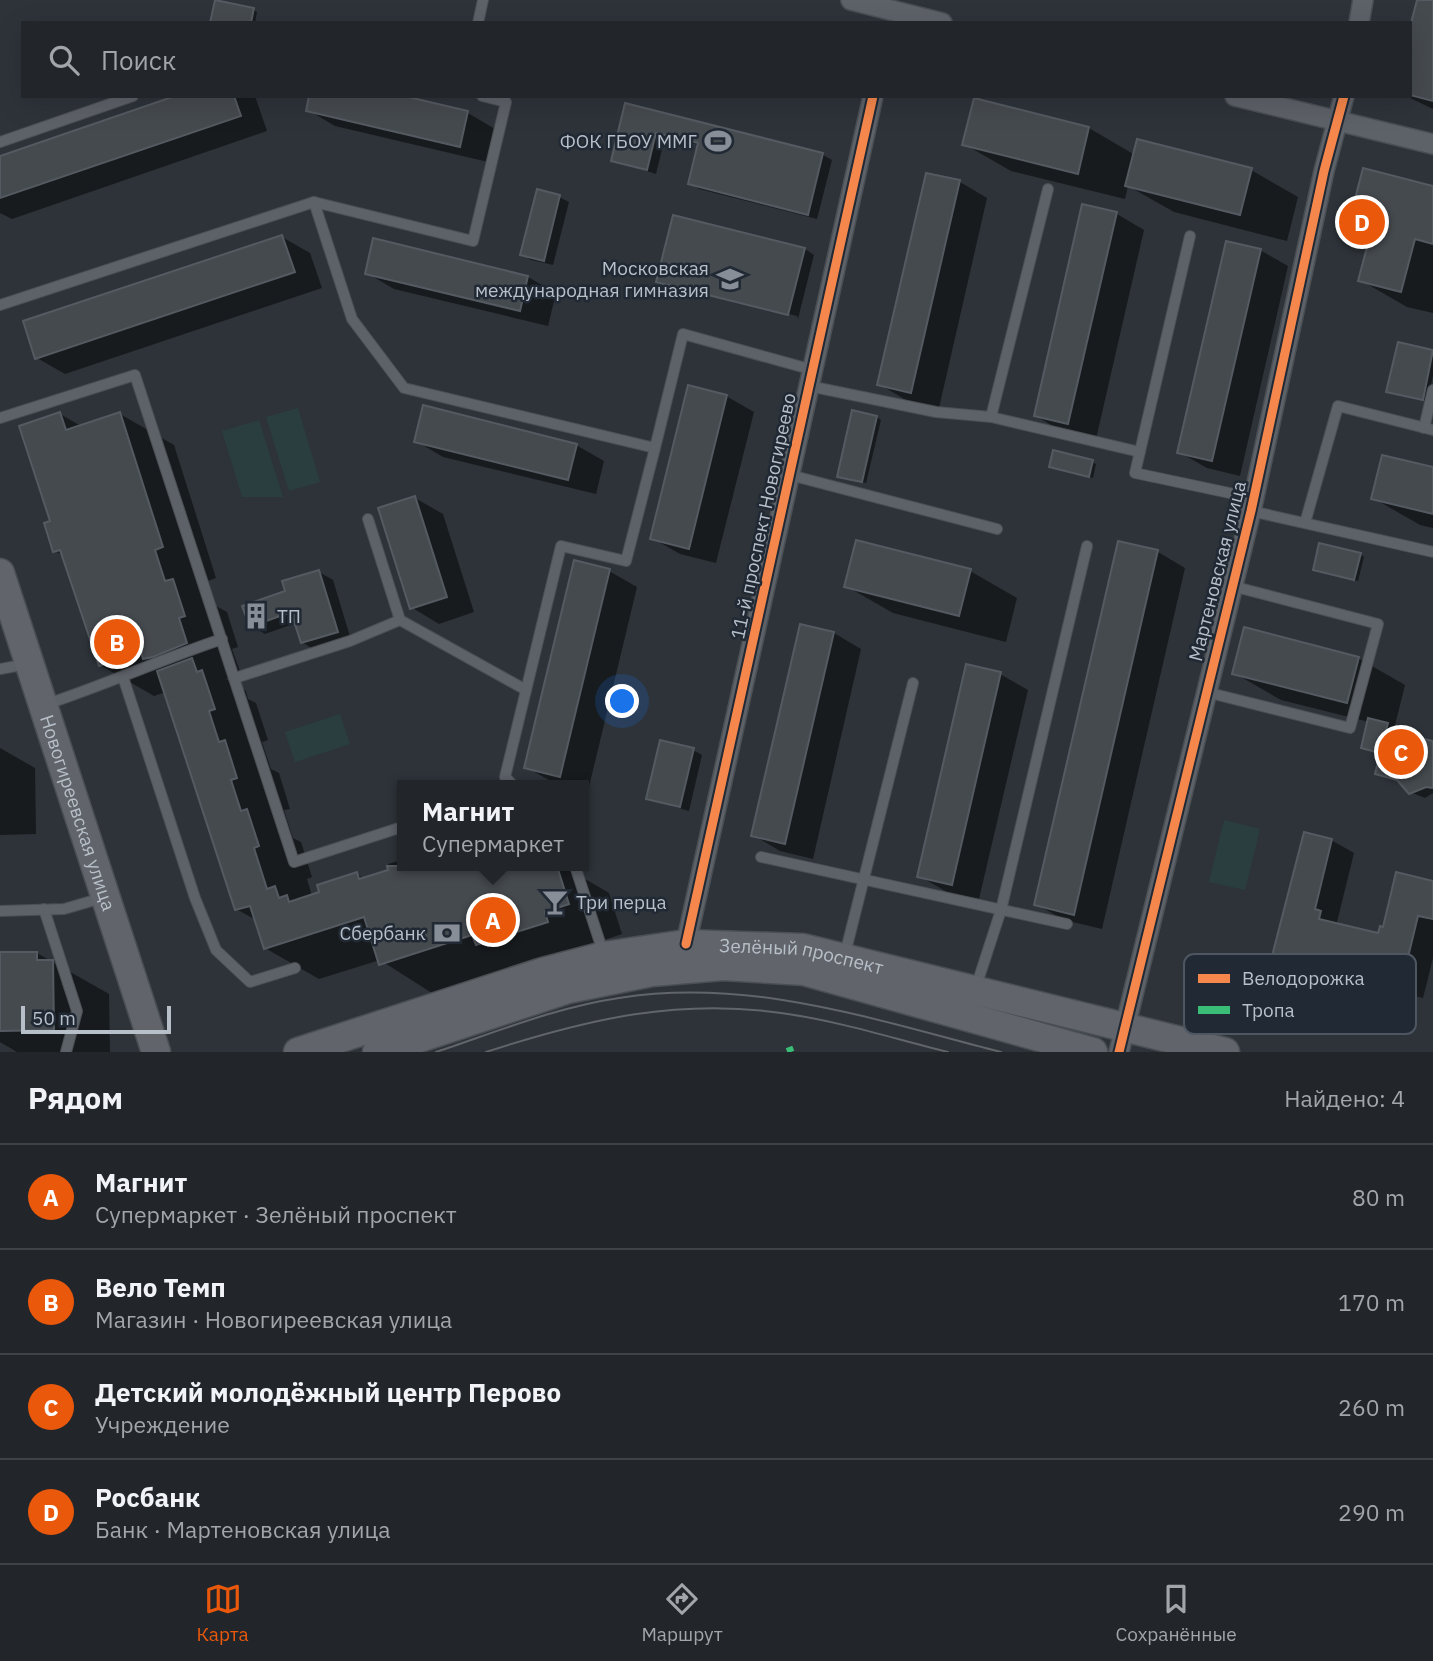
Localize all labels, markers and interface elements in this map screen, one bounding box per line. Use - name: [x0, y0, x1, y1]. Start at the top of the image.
- search box: [21, 21, 1412, 98]
- icon: search: [45, 41, 83, 79]
- text: Поиск: [101, 43, 176, 77]
- sports icon: ФОК ГБОУ ММГ: [703, 126, 733, 156]
- place label: ФОК ГБОУ ММГ: [560, 129, 697, 153]
- pin: D: [1339, 196, 1385, 248]
- place label: Московская международная гимназия: [475, 256, 709, 302]
- school or university icon: Московская международная гимназия: [715, 264, 745, 294]
- street label: 11-й проспект Новогиреево: [725, 391, 801, 641]
- street label: Мартеновская улица: [1183, 478, 1251, 664]
- building icon: ТП: [241, 601, 271, 631]
- place label: ТП: [277, 604, 301, 628]
- pin: B: [94, 616, 140, 668]
- your location: [605, 684, 639, 718]
- street label: Новогиреевская улица: [35, 712, 121, 914]
- pin: C: [1378, 726, 1424, 778]
- popup: [397, 780, 589, 871]
- text: Магнит: [422, 794, 514, 828]
- text: Супермаркет: [422, 828, 564, 858]
- bar icon: Три перца: [540, 887, 570, 917]
- place label: Три перца: [576, 890, 667, 914]
- pin: A: [470, 894, 516, 946]
- bank icon: Сбербанк: [432, 918, 462, 948]
- place label: Сбербанк: [339, 921, 426, 945]
- street label: Зелёный проспект: [719, 933, 886, 979]
- legend: [1184, 954, 1416, 1034]
- text: Велодорожка: [1242, 966, 1365, 990]
- text: Тропа: [1242, 998, 1295, 1022]
- scale bar: [21, 1003, 172, 1035]
- text: 50 m: [32, 1006, 76, 1030]
- text: Рядом: [28, 1078, 123, 1117]
- text: Найдено: 4: [1284, 1083, 1405, 1113]
- text: Магнит: [95, 1165, 187, 1199]
- text: A: [43, 1182, 59, 1212]
- text: 80 m: [1352, 1182, 1405, 1212]
- text: Супермаркет · Зелёный проспект: [95, 1199, 457, 1229]
- text: Вело Темп: [95, 1270, 226, 1304]
- text: B: [43, 1287, 59, 1317]
- text: 170 m: [1338, 1287, 1405, 1317]
- text: Магазин · Новогиреевская улица: [95, 1304, 452, 1334]
- text: Детский молодёжный центр Перово: [95, 1375, 561, 1409]
- text: C: [44, 1392, 58, 1422]
- text: 260 m: [1338, 1392, 1405, 1422]
- text: Учреждение: [95, 1409, 230, 1439]
- text: Росбанк: [95, 1480, 200, 1514]
- text: D: [43, 1497, 59, 1527]
- text: 290 m: [1338, 1497, 1405, 1527]
- text: Банк · Мартеновская улица: [95, 1514, 391, 1544]
- tab: Карта: [196, 1580, 249, 1646]
- tab: Маршрут: [641, 1580, 723, 1646]
- tab: Сохранённые: [1115, 1580, 1237, 1646]

